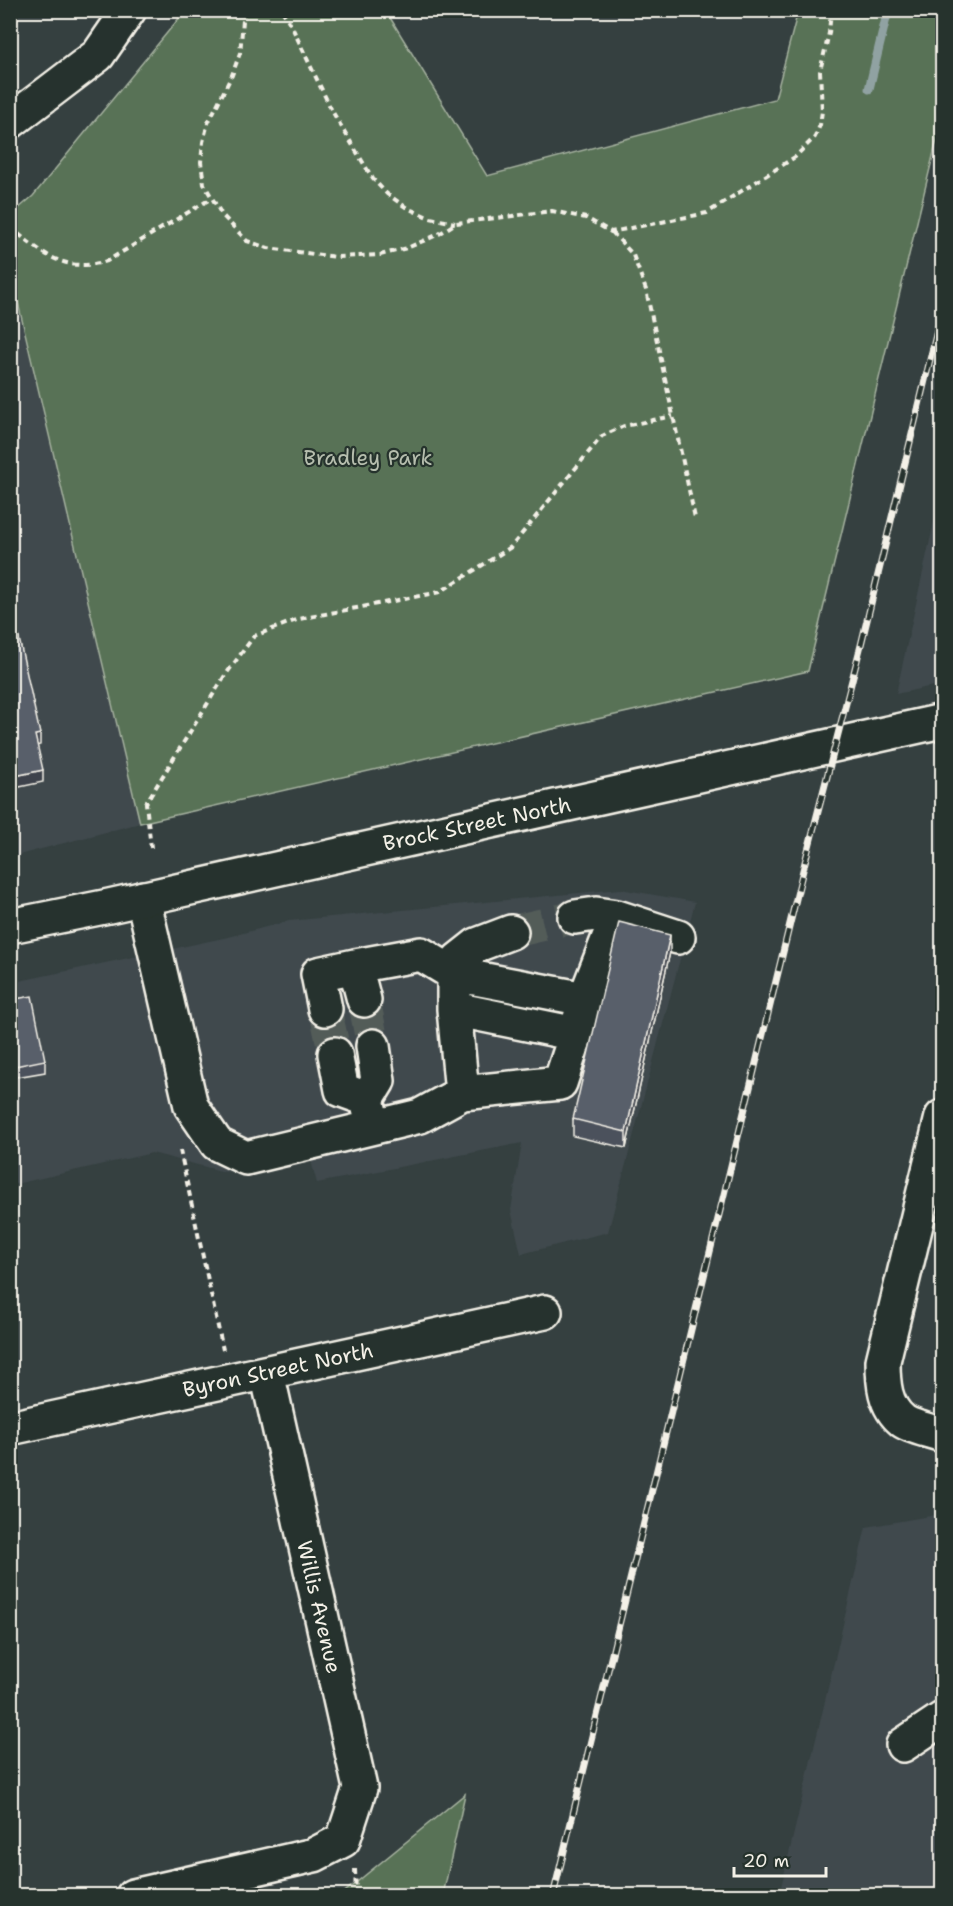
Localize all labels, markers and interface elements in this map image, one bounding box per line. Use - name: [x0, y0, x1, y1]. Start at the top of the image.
- park label: Bradley Park: [303, 444, 433, 472]
- street label: Brock Street North: [380, 790, 574, 858]
- street label: Byron Street North: [180, 1336, 376, 1404]
- street label: Willis Avenue: [290, 1538, 348, 1676]
- scale bar: [734, 1840, 826, 1878]
- text: 20 m: [743, 1849, 789, 1873]

